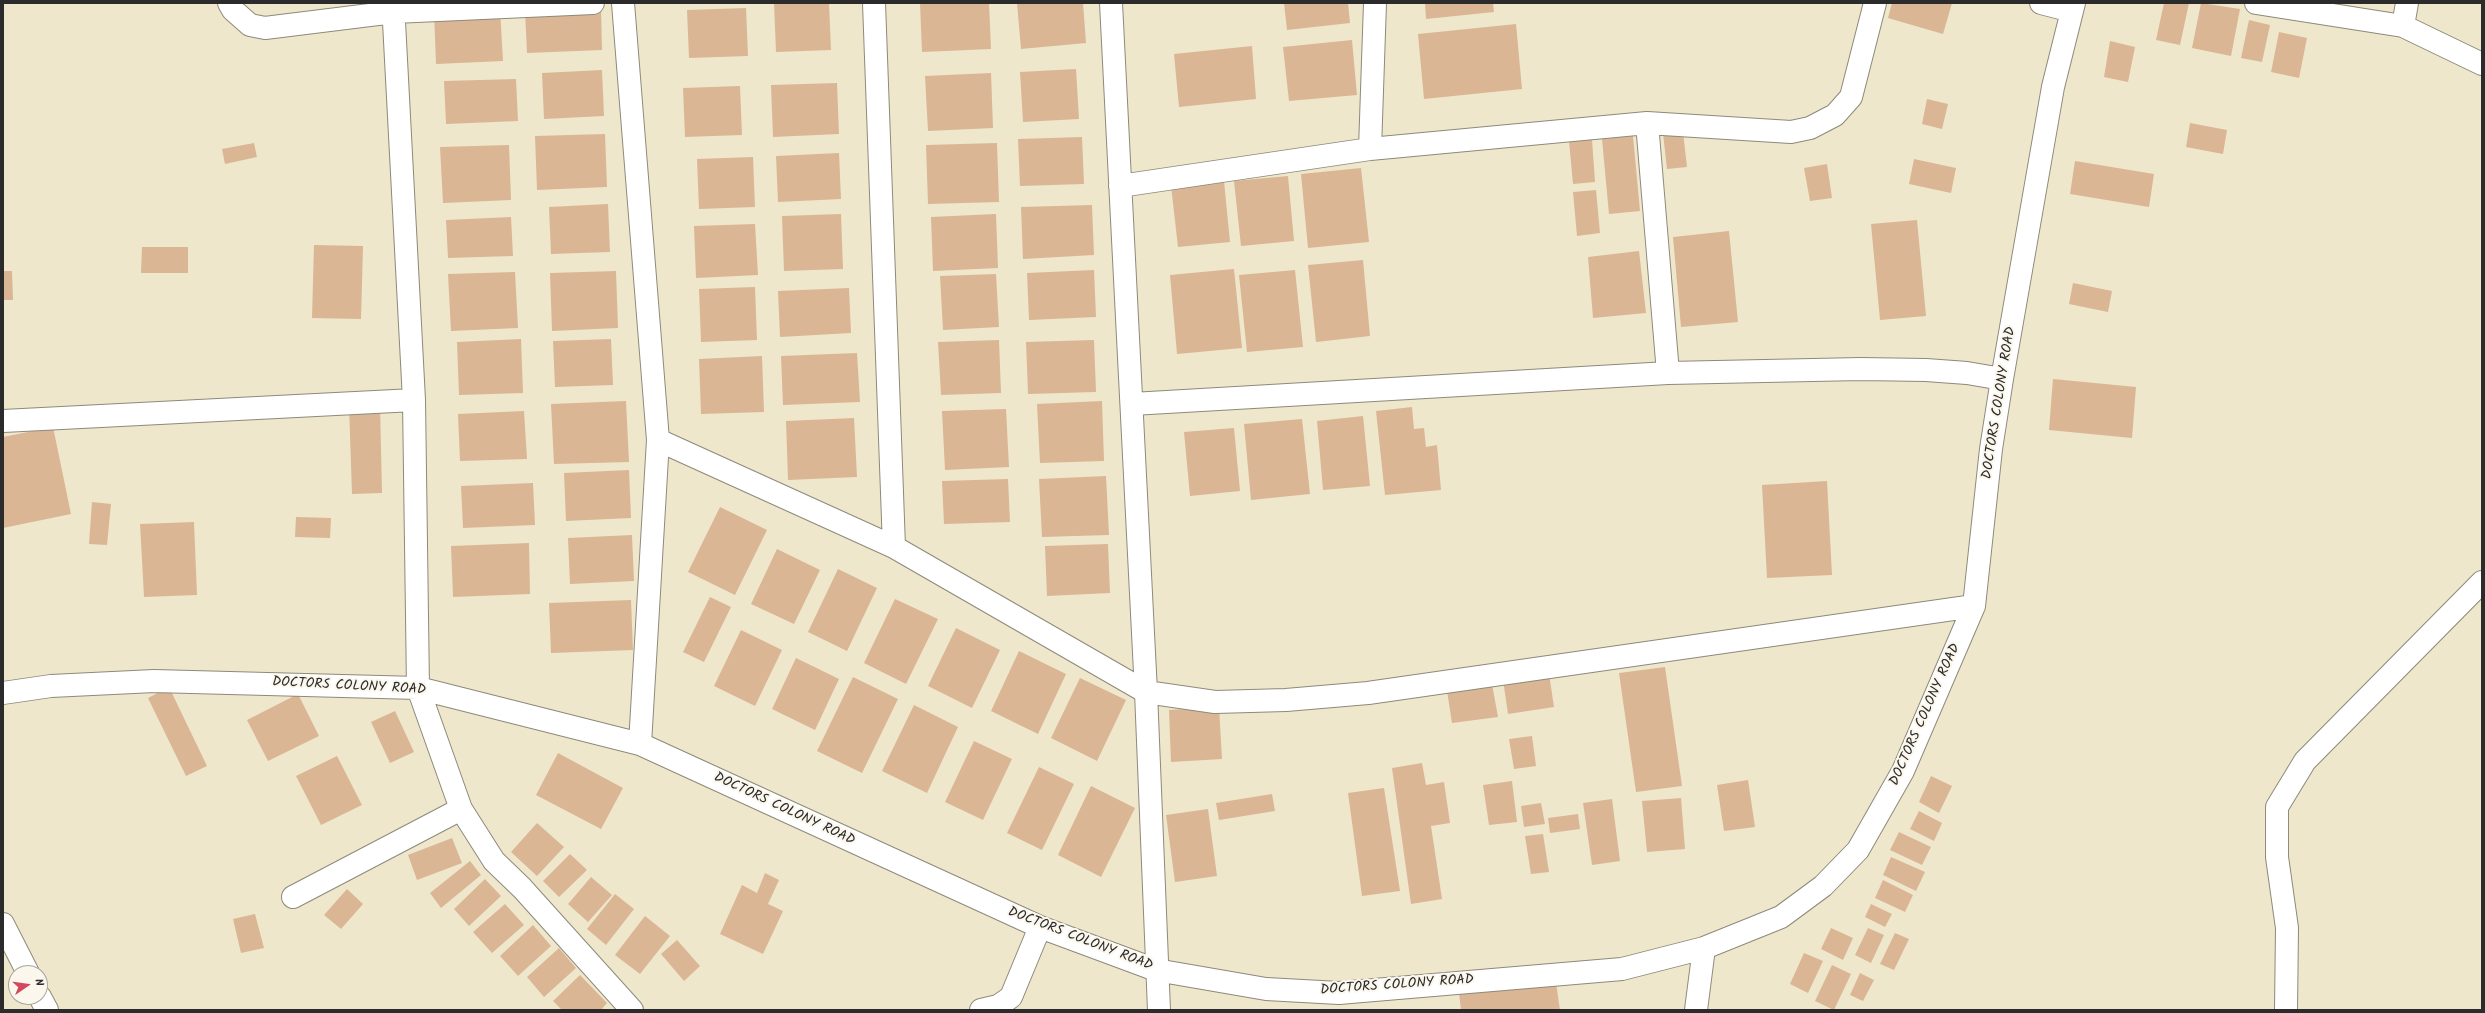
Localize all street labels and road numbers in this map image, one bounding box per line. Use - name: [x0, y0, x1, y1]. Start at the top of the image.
- street label: DOCTORS COLONY ROAD: [1980, 326, 2020, 480]
- street label: DOCTORS COLONY ROAD: [1887, 641, 1965, 789]
- street label: DOCTORS COLONY ROAD: [272, 675, 426, 699]
- street label: DOCTORS COLONY ROAD: [711, 770, 857, 850]
- street label: DOCTORS COLONY ROAD: [1005, 905, 1155, 975]
- street label: DOCTORS COLONY ROAD: [1320, 972, 1474, 1000]

